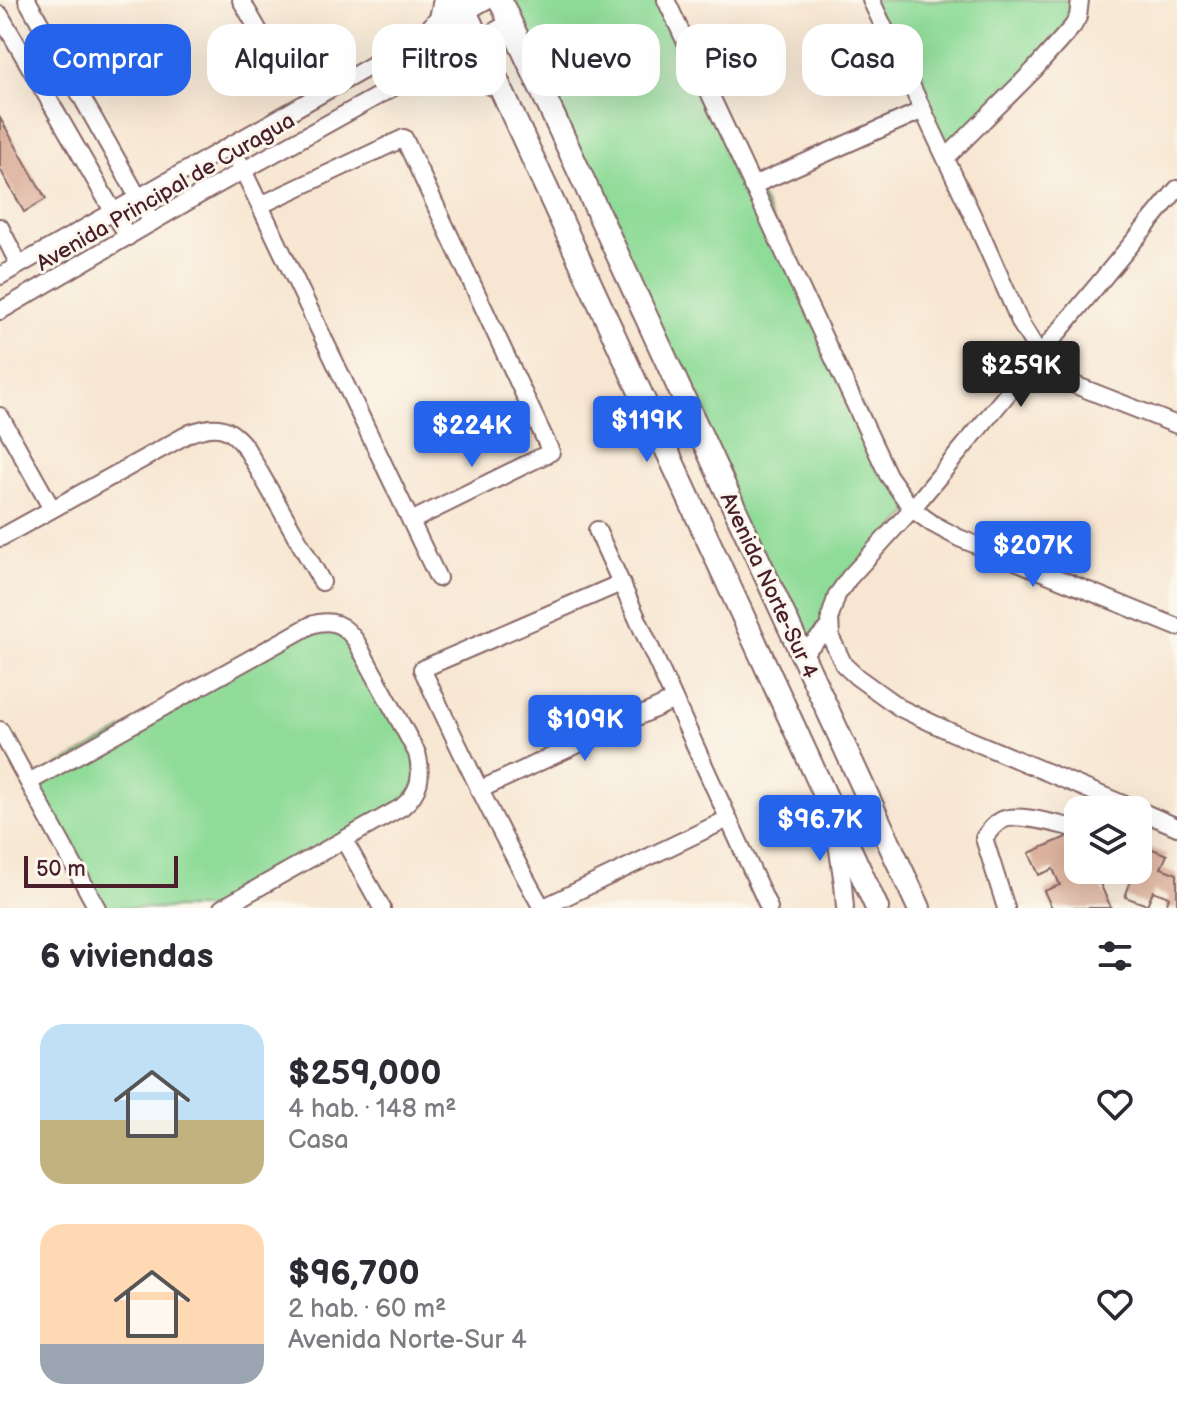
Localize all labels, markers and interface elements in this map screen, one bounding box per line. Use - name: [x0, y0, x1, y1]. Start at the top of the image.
- chip: Comprar: [24, 24, 191, 96]
- chip: Alquilar: [207, 24, 356, 96]
- chip: Filtros: [372, 24, 506, 96]
- chip: Nuevo: [522, 24, 660, 96]
- chip: Piso: [676, 24, 786, 96]
- chip: Casa: [802, 24, 923, 96]
- street label: Avenida Principal de Curagua: [32, 107, 300, 277]
- pin: $259K: [965, 341, 1077, 409]
- text: $259K: [981, 351, 1061, 382]
- pin: $119K: [591, 396, 703, 464]
- pin: $224K: [416, 401, 528, 469]
- text: $119K: [611, 406, 683, 437]
- text: $224K: [432, 411, 512, 442]
- street label: Avenida Norte-Sur 4: [714, 488, 824, 683]
- pin: $207K: [977, 521, 1089, 589]
- text: $207K: [993, 531, 1073, 562]
- pin: $109K: [529, 695, 641, 763]
- text: $109K: [546, 705, 624, 736]
- pin: $96.7K: [755, 795, 885, 863]
- map controls: [1064, 796, 1152, 884]
- button: layers: [1064, 796, 1152, 884]
- text: $96.7K: [777, 805, 863, 836]
- scale bar: [24, 852, 178, 888]
- text: 50 m: [36, 856, 86, 883]
- icon: filters: [1093, 934, 1137, 978]
- text: 6 viviendas: [40, 936, 213, 977]
- text: $259,000: [288, 1053, 441, 1094]
- icon: home: [104, 1056, 200, 1152]
- icon: heart: [1093, 1082, 1137, 1126]
- text: 4 hab. · 148 m²: [288, 1094, 457, 1125]
- text: Casa: [288, 1125, 349, 1156]
- text: $96,700: [288, 1253, 420, 1294]
- icon: home: [104, 1256, 200, 1352]
- icon: heart: [1093, 1282, 1137, 1326]
- text: 2 hab. · 60 m²: [288, 1294, 446, 1325]
- text: Avenida Norte-Sur 4: [288, 1325, 527, 1356]

